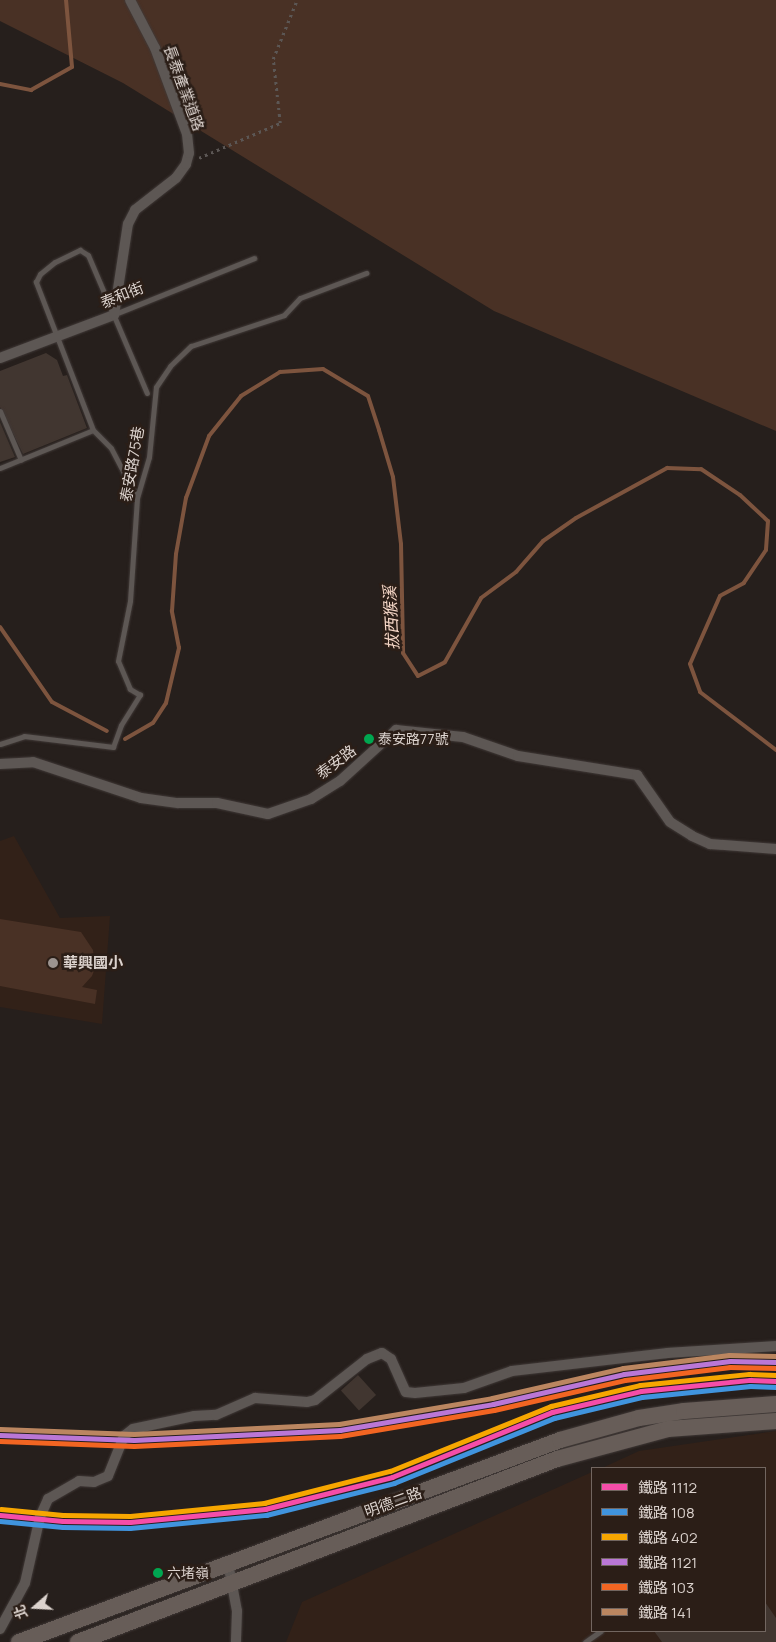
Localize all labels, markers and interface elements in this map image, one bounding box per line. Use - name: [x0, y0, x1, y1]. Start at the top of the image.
- street label: 長泰產業道路: [160, 43, 208, 133]
- street label: 泰和街: [98, 278, 146, 312]
- street label: 泰安路75巷: [117, 425, 147, 503]
- water label: 拔西猴溪: [380, 586, 402, 650]
- place label: 泰安路77號: [378, 731, 448, 747]
- marker: 泰安路77號: [364, 734, 374, 744]
- street label: 泰安路: [313, 741, 359, 783]
- place label: 華興國小: [63, 954, 123, 972]
- marker: 華興國小: [47, 957, 59, 969]
- legend: [591, 1467, 766, 1632]
- text: 鐵路 1112: [638, 1477, 697, 1498]
- street label: 明德二路: [362, 1483, 424, 1521]
- text: 鐵路 108: [638, 1502, 695, 1523]
- text: 鐵路 402: [638, 1527, 698, 1548]
- text: 鐵路 1121: [638, 1552, 697, 1573]
- place label: 六堵嶺: [167, 1565, 209, 1581]
- marker: 六堵嶺: [153, 1568, 163, 1578]
- text: 鐵路 103: [638, 1577, 694, 1598]
- north arrow: [10, 1582, 60, 1632]
- text: 北: [9, 1602, 32, 1622]
- text: 鐵路 141: [638, 1602, 692, 1623]

